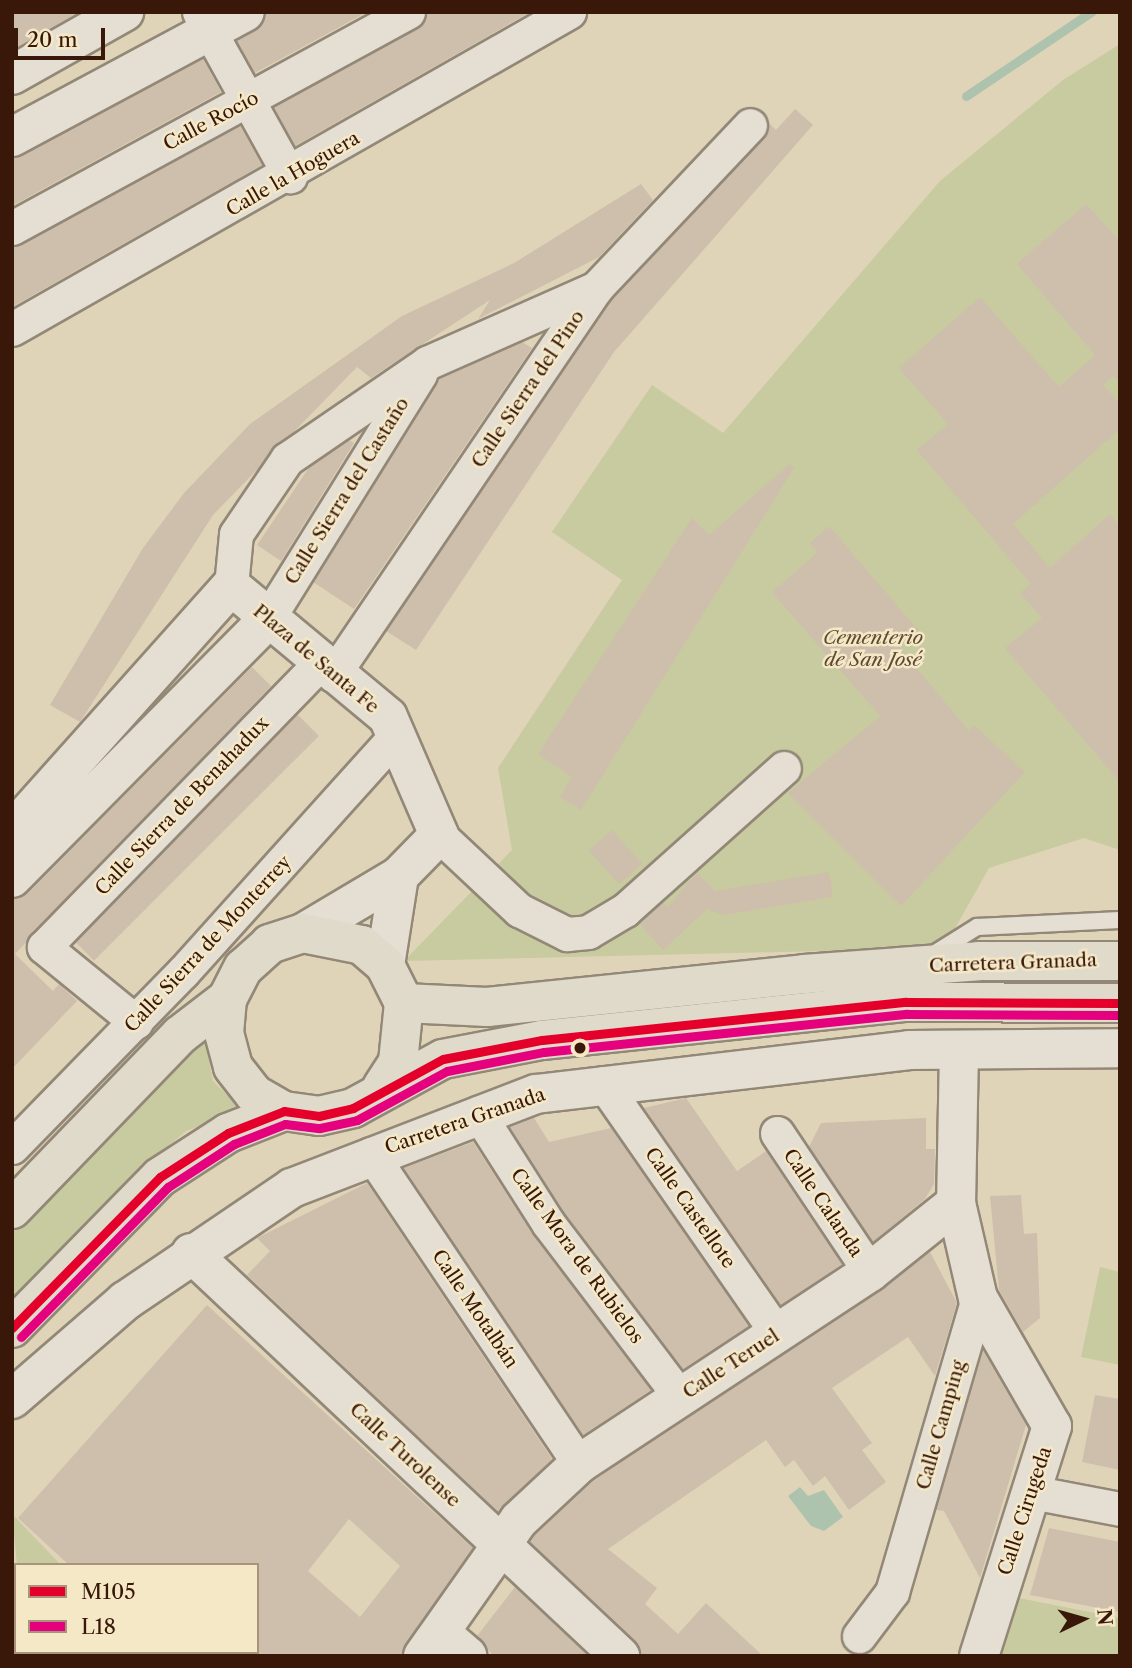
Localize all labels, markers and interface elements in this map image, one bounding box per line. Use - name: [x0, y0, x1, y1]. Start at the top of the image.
- scale bar: [18, 14, 108, 58]
- text: 20 m: [27, 27, 78, 52]
- street label: Calle Rocío: [160, 86, 262, 156]
- street label: Calle la Hoguera: [222, 127, 364, 221]
- street label: Calle Sierra del Pino: [467, 306, 589, 472]
- street label: Calle Sierra del Castaño: [280, 393, 414, 589]
- street label: Plaza de Santa Fe: [248, 600, 384, 718]
- park label: Cementerio de San José: [823, 627, 923, 671]
- street label: Calle Sierra de Benahadux: [90, 712, 274, 900]
- street label: Calle Sierra de Monterrey: [120, 851, 296, 1037]
- street label: Carretera Granada: [929, 949, 1097, 977]
- unlabelled marker: [573, 1041, 587, 1055]
- street label: Carretera Granada: [382, 1083, 548, 1159]
- street label: Calle Castellote: [640, 1143, 740, 1273]
- street label: Calle Calanda: [778, 1145, 868, 1261]
- street label: Calle Mora de Rubielos: [506, 1164, 648, 1348]
- street label: Calle Motalbán: [427, 1246, 523, 1372]
- street label: Calle Teruel: [678, 1324, 784, 1404]
- street label: Calle Camping: [912, 1358, 970, 1492]
- street label: Calle Turolense: [345, 1398, 465, 1512]
- street label: Calle Cirugeda: [993, 1444, 1057, 1578]
- legend: [14, 1563, 259, 1654]
- text: M105: [81, 1579, 136, 1604]
- north arrow: [1048, 1584, 1118, 1654]
- text: N: [1092, 1608, 1117, 1626]
- text: L18: [81, 1614, 116, 1639]

